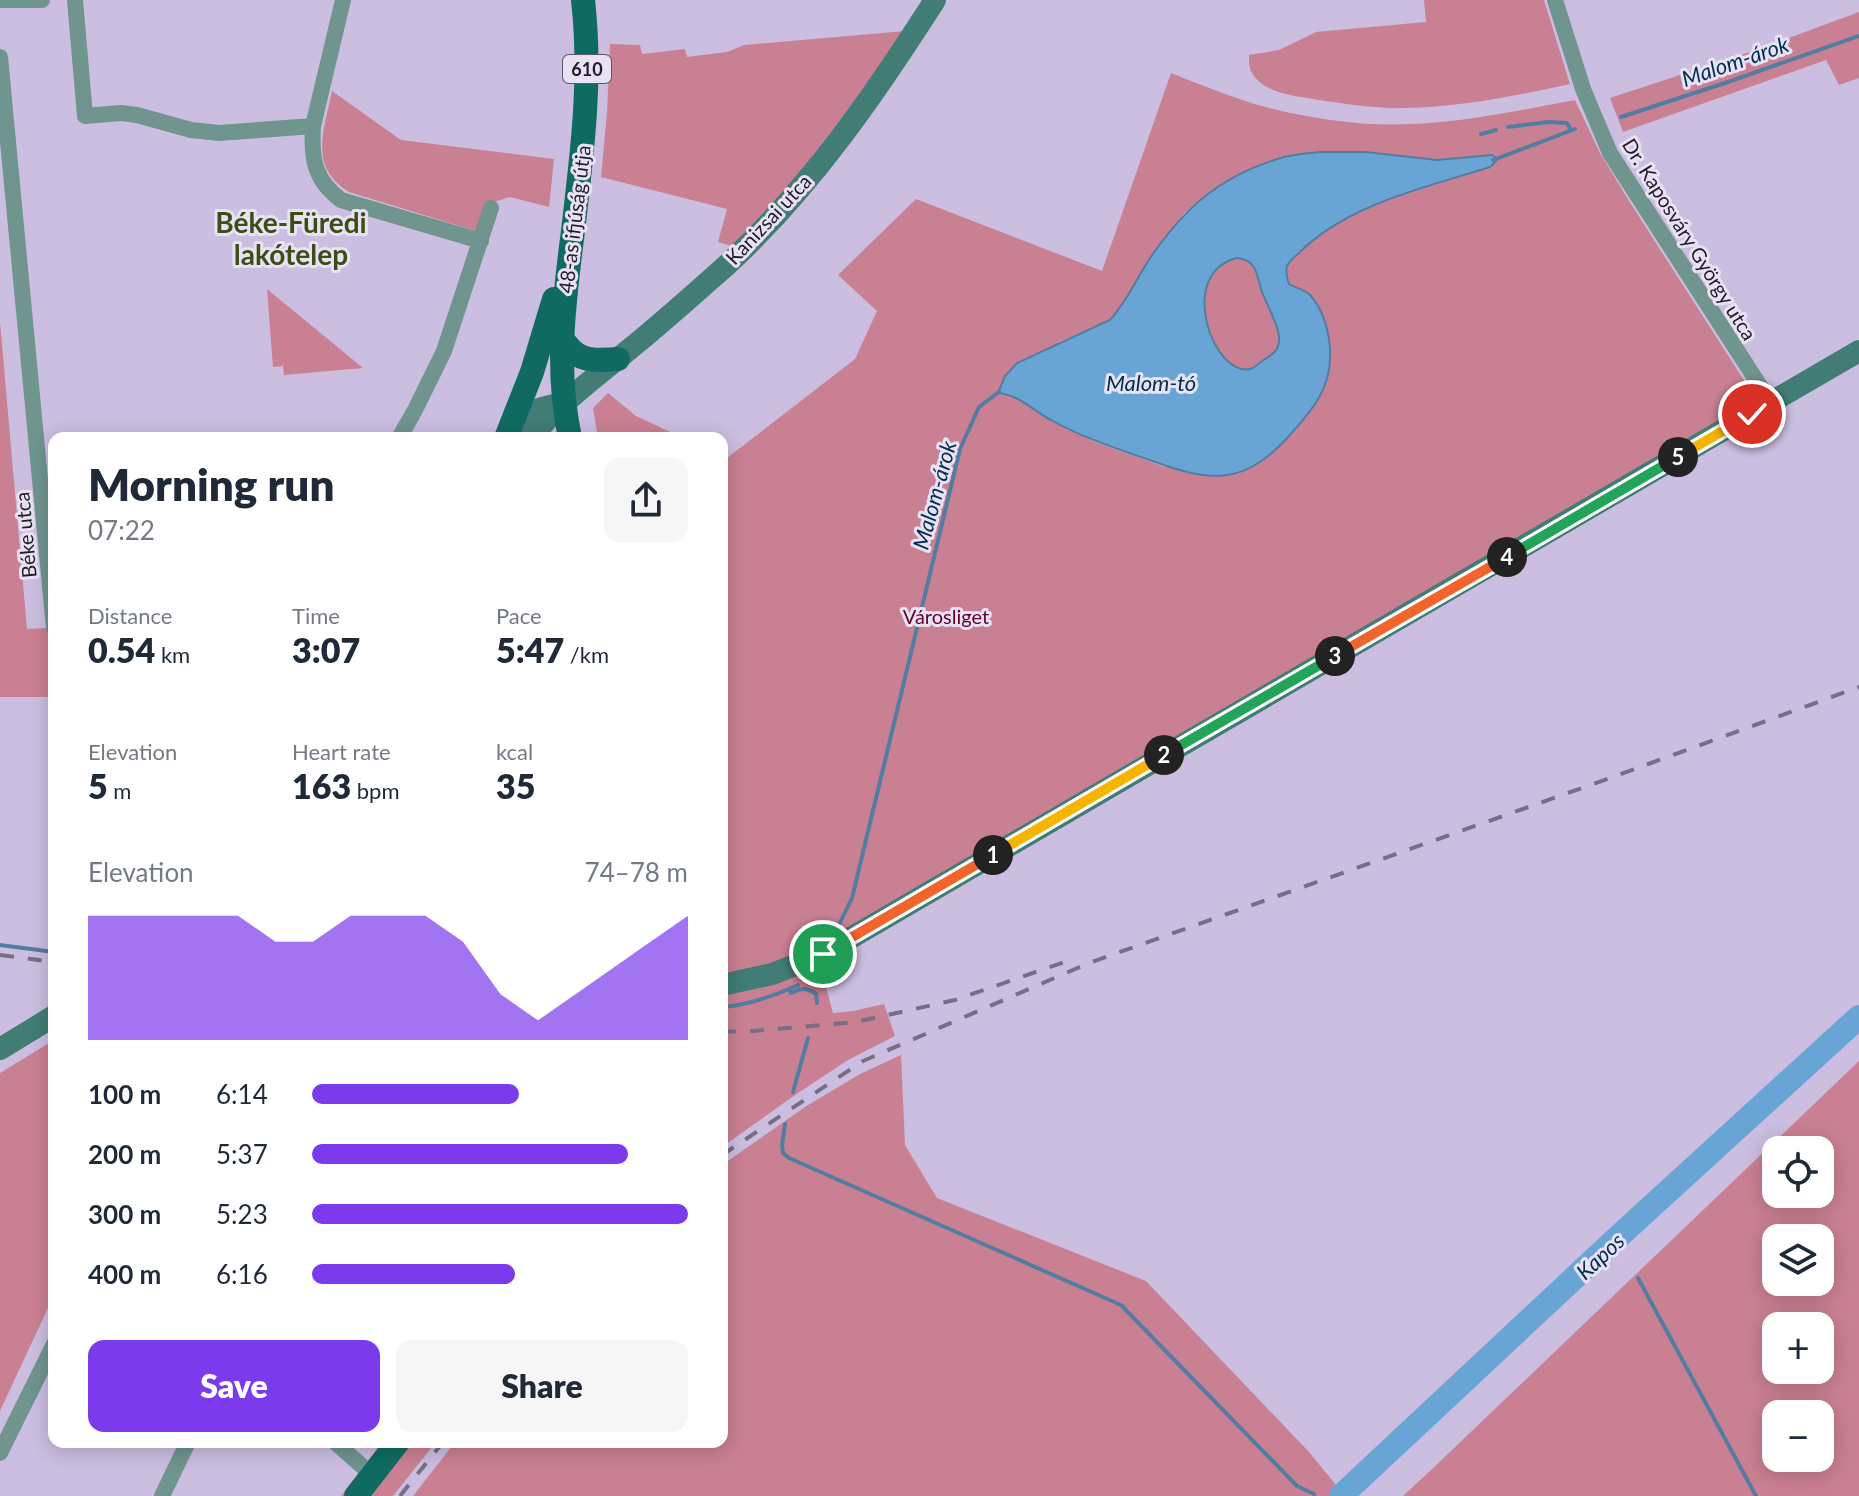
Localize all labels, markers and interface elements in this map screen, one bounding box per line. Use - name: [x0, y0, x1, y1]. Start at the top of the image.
- water label: Malom-árok: [1678, 30, 1793, 92]
- road number: 610: [563, 55, 611, 83]
- street label: Dr. Kaposváry György utca: [1618, 134, 1762, 344]
- street label: 48-as ifjúság útja: [553, 144, 595, 294]
- street label: Kanizsai utca: [720, 169, 816, 269]
- district label: Béke-Füredi lakótelep: [215, 205, 367, 271]
- water label: Malom-tó: [1106, 369, 1196, 396]
- pin: [1718, 380, 1786, 448]
- icon: check: [1730, 392, 1774, 436]
- water label: Malom-árok: [907, 437, 962, 552]
- pin: 5: [1658, 437, 1698, 477]
- text: 5: [1672, 443, 1684, 470]
- text: Morning run: [88, 458, 335, 510]
- button: share: [604, 458, 688, 542]
- street label: Béke utca: [9, 491, 41, 579]
- text: 07:22: [88, 514, 155, 546]
- pin: 4: [1487, 537, 1527, 577]
- text: 4: [1501, 543, 1513, 570]
- text: Distance: [88, 602, 172, 629]
- text: Time: [292, 602, 340, 629]
- text: Pace: [496, 602, 542, 629]
- park label: Városliget: [903, 604, 989, 628]
- text: 0.54: [88, 629, 155, 670]
- text: 3:07: [292, 629, 360, 670]
- text: 5:47: [496, 629, 564, 670]
- pin: 3: [1315, 636, 1355, 676]
- text: km: [155, 641, 190, 668]
- text: /km: [564, 641, 609, 668]
- text: 3: [1329, 642, 1341, 669]
- pin: 2: [1144, 735, 1184, 775]
- text: Elevation: [88, 738, 177, 765]
- text: Heart rate: [292, 738, 391, 765]
- text: kcal: [496, 738, 533, 765]
- text: 2: [1158, 741, 1170, 768]
- text: 5: [88, 765, 108, 806]
- text: 163: [292, 765, 351, 806]
- text: 35: [496, 765, 535, 806]
- text: m: [108, 777, 131, 804]
- text: bpm: [351, 777, 400, 804]
- pin: 1: [973, 835, 1013, 875]
- text: 1: [987, 841, 999, 868]
- text: Elevation: [88, 856, 194, 888]
- text: 74–78 m: [585, 856, 688, 888]
- pin: [789, 920, 857, 988]
- icon: arrive: [801, 932, 845, 976]
- text: 100 m: [88, 1078, 161, 1110]
- text: 6:14: [216, 1078, 268, 1110]
- map controls: [1762, 1136, 1834, 1472]
- button: locate: [1762, 1136, 1834, 1208]
- text: 200 m: [88, 1138, 161, 1170]
- text: 5:37: [216, 1138, 268, 1170]
- text: 300 m: [88, 1198, 161, 1230]
- text: 5:23: [216, 1198, 268, 1230]
- button: layers: [1762, 1224, 1834, 1296]
- water label: Kapos: [1570, 1227, 1630, 1285]
- text: 400 m: [88, 1258, 161, 1290]
- text: 6:16: [216, 1258, 268, 1290]
- button: +: [1762, 1312, 1834, 1384]
- button: Save: [88, 1340, 380, 1432]
- button: Share: [396, 1340, 688, 1432]
- button: −: [1762, 1400, 1834, 1472]

